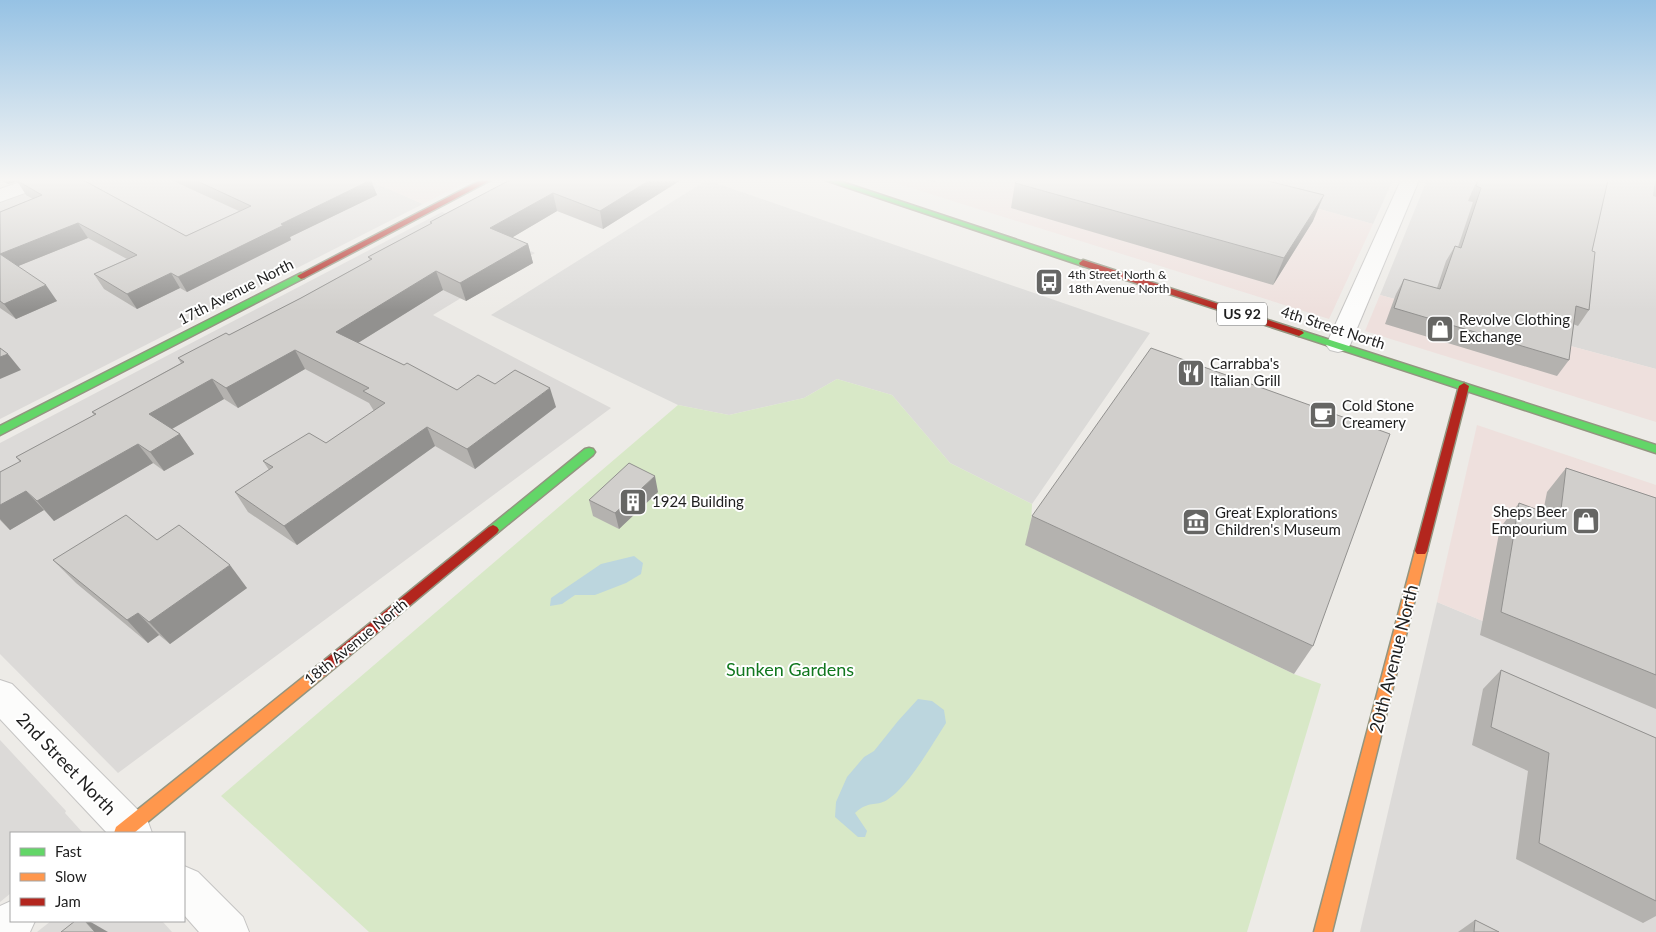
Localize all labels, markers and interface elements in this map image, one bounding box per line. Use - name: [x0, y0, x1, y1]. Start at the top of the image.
- street label: 17th Avenue North: [175, 254, 296, 328]
- bus stop icon: 4th Street North & 18th Avenue North: [1034, 267, 1064, 297]
- place label: 4th Street North & 18th Avenue North: [1068, 267, 1170, 296]
- road number: US 92: [1217, 302, 1267, 326]
- street label: 4th Street North: [1279, 302, 1388, 352]
- place label: Revolve Clothing Exchange: [1459, 310, 1570, 345]
- shop icon: Revolve Clothing Exchange: [1425, 314, 1455, 344]
- place label: Carrabba's Italian Grill: [1210, 354, 1281, 389]
- restaurant icon: Carrabba's Italian Grill: [1176, 358, 1206, 388]
- place label: Cold Stone Creamery: [1342, 396, 1414, 431]
- cafe icon: Cold Stone Creamery: [1308, 400, 1338, 430]
- building icon: 1924 Building: [618, 487, 648, 517]
- place label: 1924 Building: [652, 492, 744, 510]
- place label: Sheps Beer Empourium: [1491, 502, 1568, 537]
- place label: Great Explorations Children's Museum: [1215, 503, 1341, 538]
- shop icon: Sheps Beer Empourium: [1571, 506, 1601, 536]
- museum icon: Great Explorations Children's Museum: [1181, 507, 1211, 537]
- street label: 20th Avenue North: [1364, 582, 1422, 735]
- street label: 18th Avenue North: [300, 594, 410, 688]
- park label: Sunken Gardens: [726, 658, 854, 680]
- street label: 2nd Street North: [12, 708, 121, 819]
- legend: [10, 832, 185, 922]
- text: Fast: [55, 842, 82, 860]
- text: Slow: [55, 867, 87, 885]
- text: Jam: [55, 892, 81, 910]

